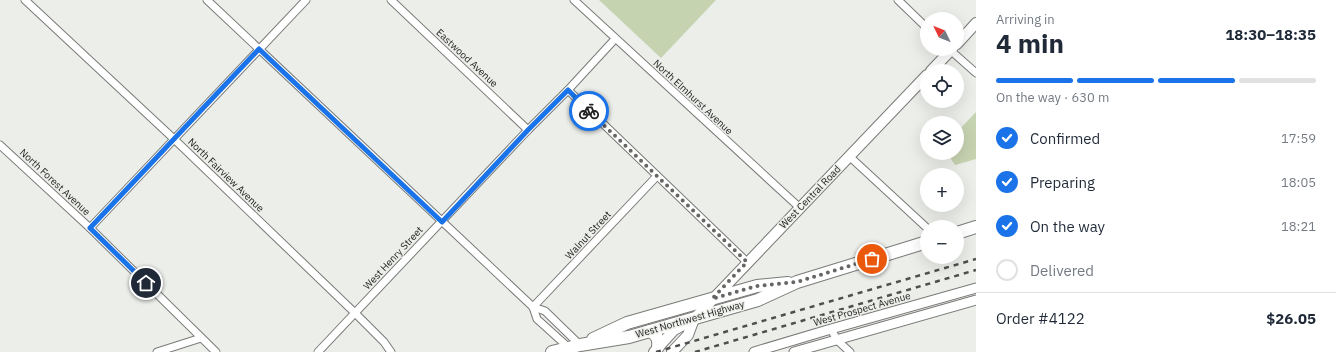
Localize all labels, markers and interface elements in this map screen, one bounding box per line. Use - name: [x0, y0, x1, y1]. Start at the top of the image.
- text: Arriving in: [996, 11, 1055, 28]
- north arrow: [920, 12, 964, 56]
- map controls: [920, 12, 964, 264]
- text: 18:30–18:35: [1225, 25, 1316, 44]
- street label: Eastwood Avenue: [433, 26, 501, 90]
- text: 4 min: [996, 26, 1064, 60]
- street label: North Elmhurst Avenue: [650, 57, 736, 138]
- button: locate: [920, 64, 964, 108]
- text: On the way · 630 m: [996, 89, 1109, 106]
- courier: [569, 91, 609, 131]
- icon: bike: [578, 100, 600, 122]
- button: layers: [920, 116, 964, 160]
- icon: check: [996, 127, 1018, 149]
- text: Confirmed: [1030, 129, 1100, 148]
- text: 17:59: [1281, 130, 1316, 147]
- street label: North Fairview Avenue: [185, 135, 267, 215]
- street label: North Forest Avenue: [17, 146, 93, 218]
- street label: West Central Road: [777, 163, 843, 231]
- button: +: [920, 168, 964, 212]
- icon: check: [996, 171, 1018, 193]
- text: Preparing: [1030, 173, 1095, 192]
- text: 18:05: [1281, 174, 1316, 191]
- street label: Walnut Street: [562, 208, 614, 262]
- icon: check: [996, 215, 1018, 237]
- text: On the way: [1030, 217, 1105, 236]
- text: 18:21: [1281, 218, 1316, 235]
- button: −: [920, 220, 964, 264]
- street label: West Henry Street: [360, 223, 426, 292]
- pin: [855, 242, 889, 276]
- icon: bag: [861, 248, 883, 270]
- text: Delivered: [1030, 261, 1094, 280]
- pin: [129, 266, 163, 300]
- icon: home: [135, 272, 157, 294]
- street label: West Prospect Avenue: [812, 289, 913, 329]
- street label: West Northwest Highway: [634, 297, 746, 341]
- text: Order #4122: [996, 309, 1085, 328]
- text: $26.05: [1266, 309, 1316, 328]

